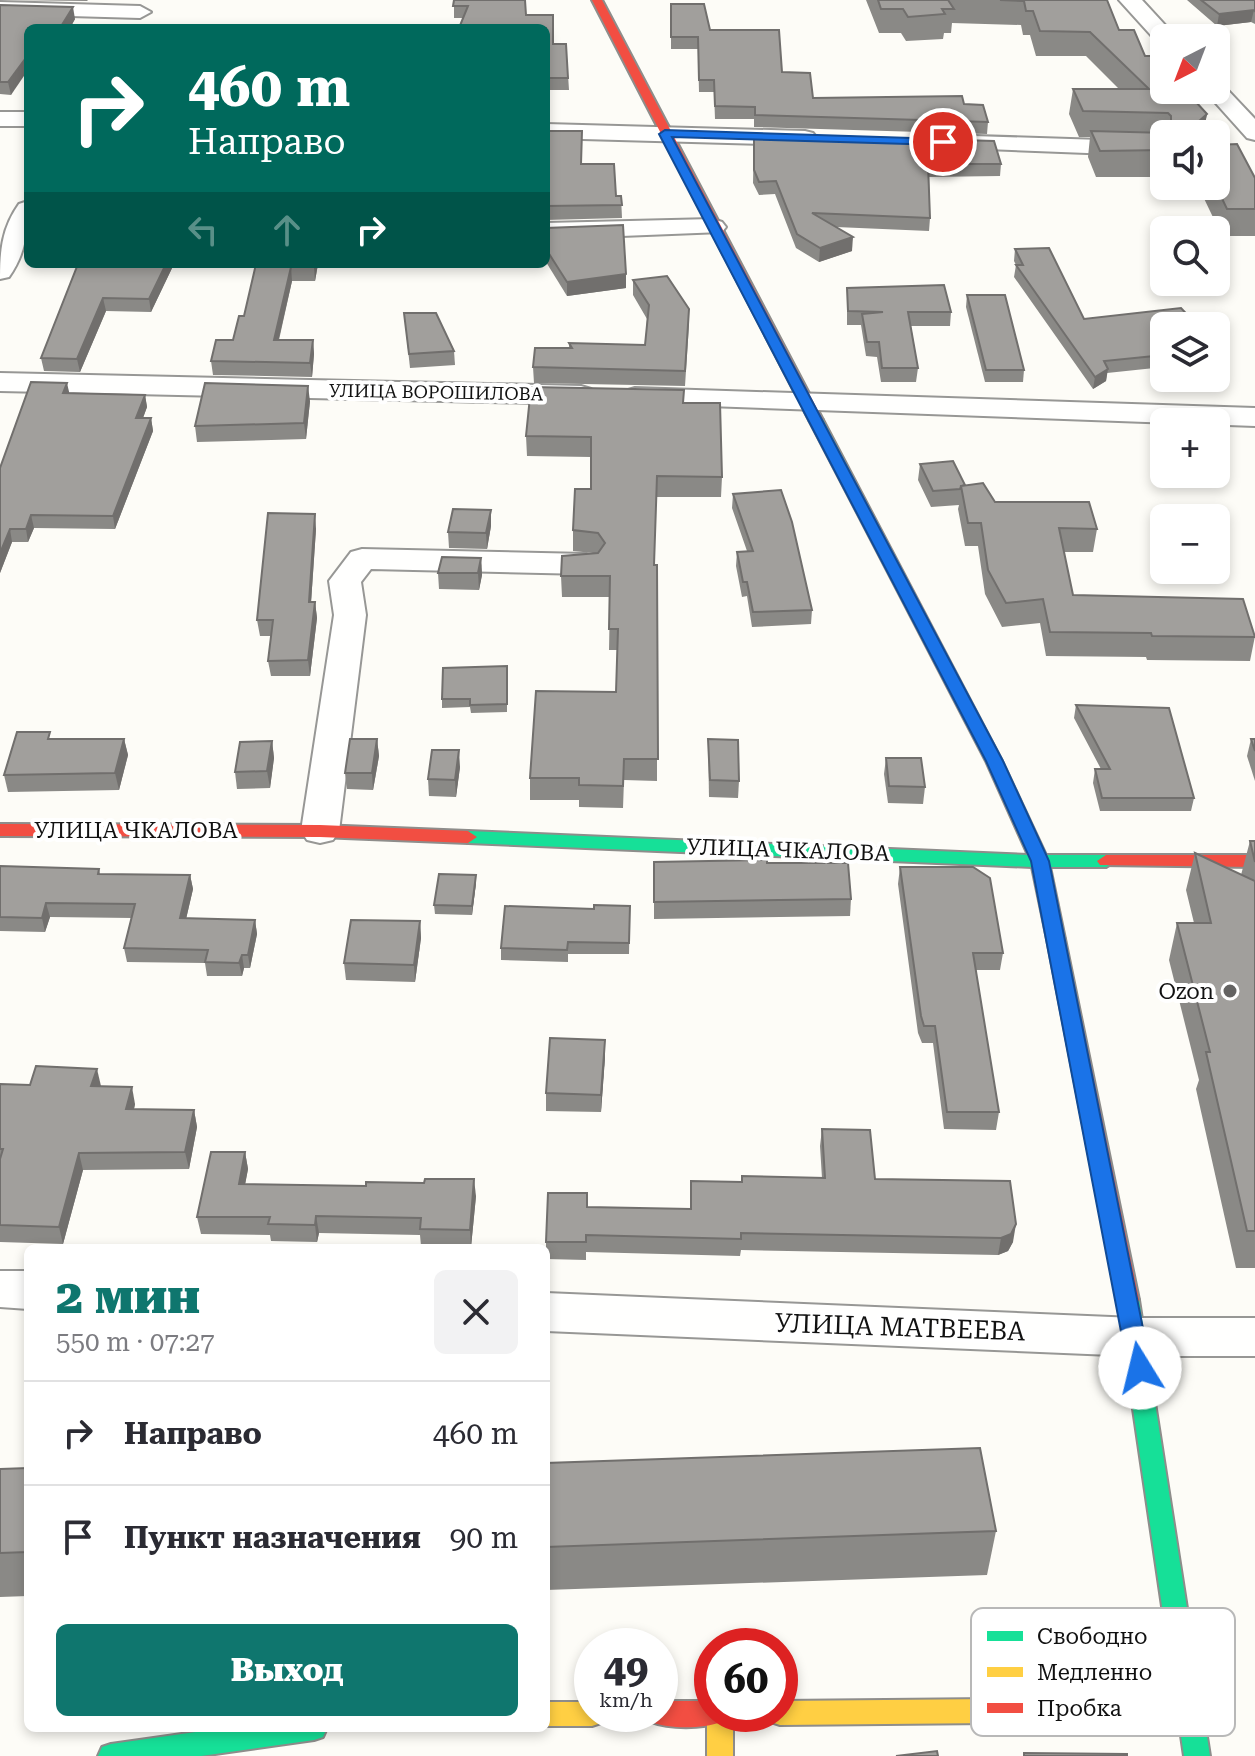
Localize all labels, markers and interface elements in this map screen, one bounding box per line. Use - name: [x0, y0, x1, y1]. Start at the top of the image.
- north arrow: [1150, 24, 1230, 104]
- map controls: [1150, 24, 1230, 584]
- text: 460 m: [188, 54, 350, 120]
- icon: right: [56, 56, 160, 160]
- pin: [909, 108, 977, 176]
- icon: arrive: [921, 120, 965, 164]
- button: sound: [1150, 120, 1230, 200]
- text: Направо: [188, 121, 346, 163]
- icon: left: [181, 208, 225, 252]
- icon: ahead: [265, 208, 309, 252]
- icon: right: [349, 208, 393, 252]
- button: search: [1150, 216, 1230, 296]
- button: layers: [1150, 312, 1230, 392]
- street label: УЛИЦА ВОРОШИЛОВА: [329, 380, 544, 404]
- button: +: [1150, 408, 1230, 488]
- button: −: [1150, 504, 1230, 584]
- street label: УЛИЦА ЧКАЛОВА: [34, 818, 238, 843]
- street label: УЛИЦА ЧКАЛОВА: [686, 834, 891, 866]
- place label: Ozon: [1158, 979, 1214, 1004]
- marker: Ozon: [1221, 982, 1239, 1000]
- text: 2 мин: [56, 1269, 200, 1325]
- button: close: [434, 1270, 518, 1354]
- street label: УЛИЦА МАТВЕЕВА: [774, 1308, 1026, 1346]
- position arrow: [1098, 1326, 1182, 1410]
- text: 550 m · 07:27: [56, 1327, 215, 1357]
- icon: right: [56, 1411, 100, 1455]
- text: Направо: [124, 1416, 262, 1451]
- text: 460 m: [433, 1416, 518, 1451]
- icon: arrive: [56, 1515, 100, 1559]
- text: Пункт назначения: [124, 1520, 421, 1555]
- text: 90 m: [449, 1520, 518, 1555]
- legend: [971, 1608, 1235, 1736]
- button: Выход: [56, 1624, 518, 1716]
- text: Свободно: [1037, 1624, 1148, 1649]
- speed limit sign: 60: [694, 1628, 798, 1732]
- text: 49: [604, 1646, 648, 1693]
- text: Медленно: [1037, 1660, 1152, 1685]
- text: km/h: [599, 1688, 653, 1712]
- text: Пробка: [1037, 1696, 1122, 1721]

